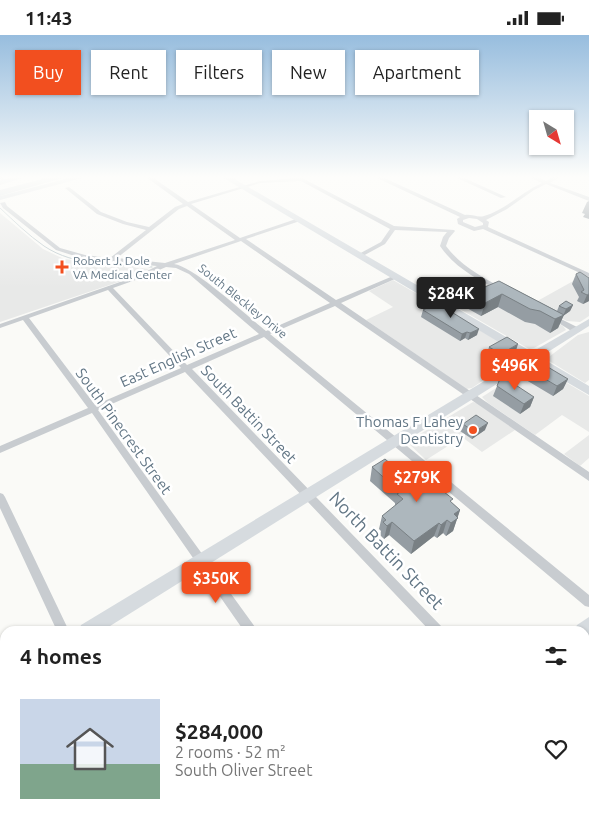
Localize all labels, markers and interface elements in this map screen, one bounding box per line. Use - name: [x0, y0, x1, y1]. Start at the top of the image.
- text: 11:43: [25, 7, 73, 29]
- chip: Buy: [15, 50, 81, 95]
- chip: Rent: [91, 50, 166, 95]
- chip: Filters: [176, 50, 262, 95]
- chip: New: [272, 50, 345, 95]
- chip: Apartment: [355, 50, 479, 95]
- north arrow: [529, 110, 574, 155]
- map controls: [529, 110, 574, 155]
- place label: Robert J. Dole VA Medical Center: [73, 254, 172, 281]
- marker: Robert J. Dole VA Medical Center: [55, 260, 69, 274]
- street label: South Bleckley Drive: [196, 261, 290, 341]
- pin: $284K: [416, 277, 486, 319]
- text: $284K: [428, 284, 474, 302]
- street label: East English Street: [117, 324, 239, 390]
- pin: $496K: [480, 349, 550, 391]
- text: $496K: [492, 356, 538, 374]
- street label: South Battin Street: [198, 361, 300, 467]
- street label: South Pinecrest Street: [73, 365, 175, 497]
- place label: Thomas F Lahey Dentistry: [356, 413, 463, 447]
- marker: Thomas F Lahey Dentistry: [467, 424, 479, 436]
- pin: $279K: [382, 461, 452, 503]
- text: $279K: [394, 468, 440, 486]
- street label: North Battin Street: [326, 487, 448, 613]
- pin: $350K: [181, 561, 251, 604]
- text: $350K: [193, 569, 239, 587]
- icon: filters: [542, 642, 570, 670]
- text: 4 homes: [20, 644, 102, 668]
- icon: home: [60, 719, 120, 779]
- text: $284,000: [175, 719, 263, 743]
- icon: heart: [542, 735, 570, 763]
- text: 2 rooms · 52 m²: [175, 743, 286, 761]
- text: South Oliver Street: [175, 761, 312, 779]

